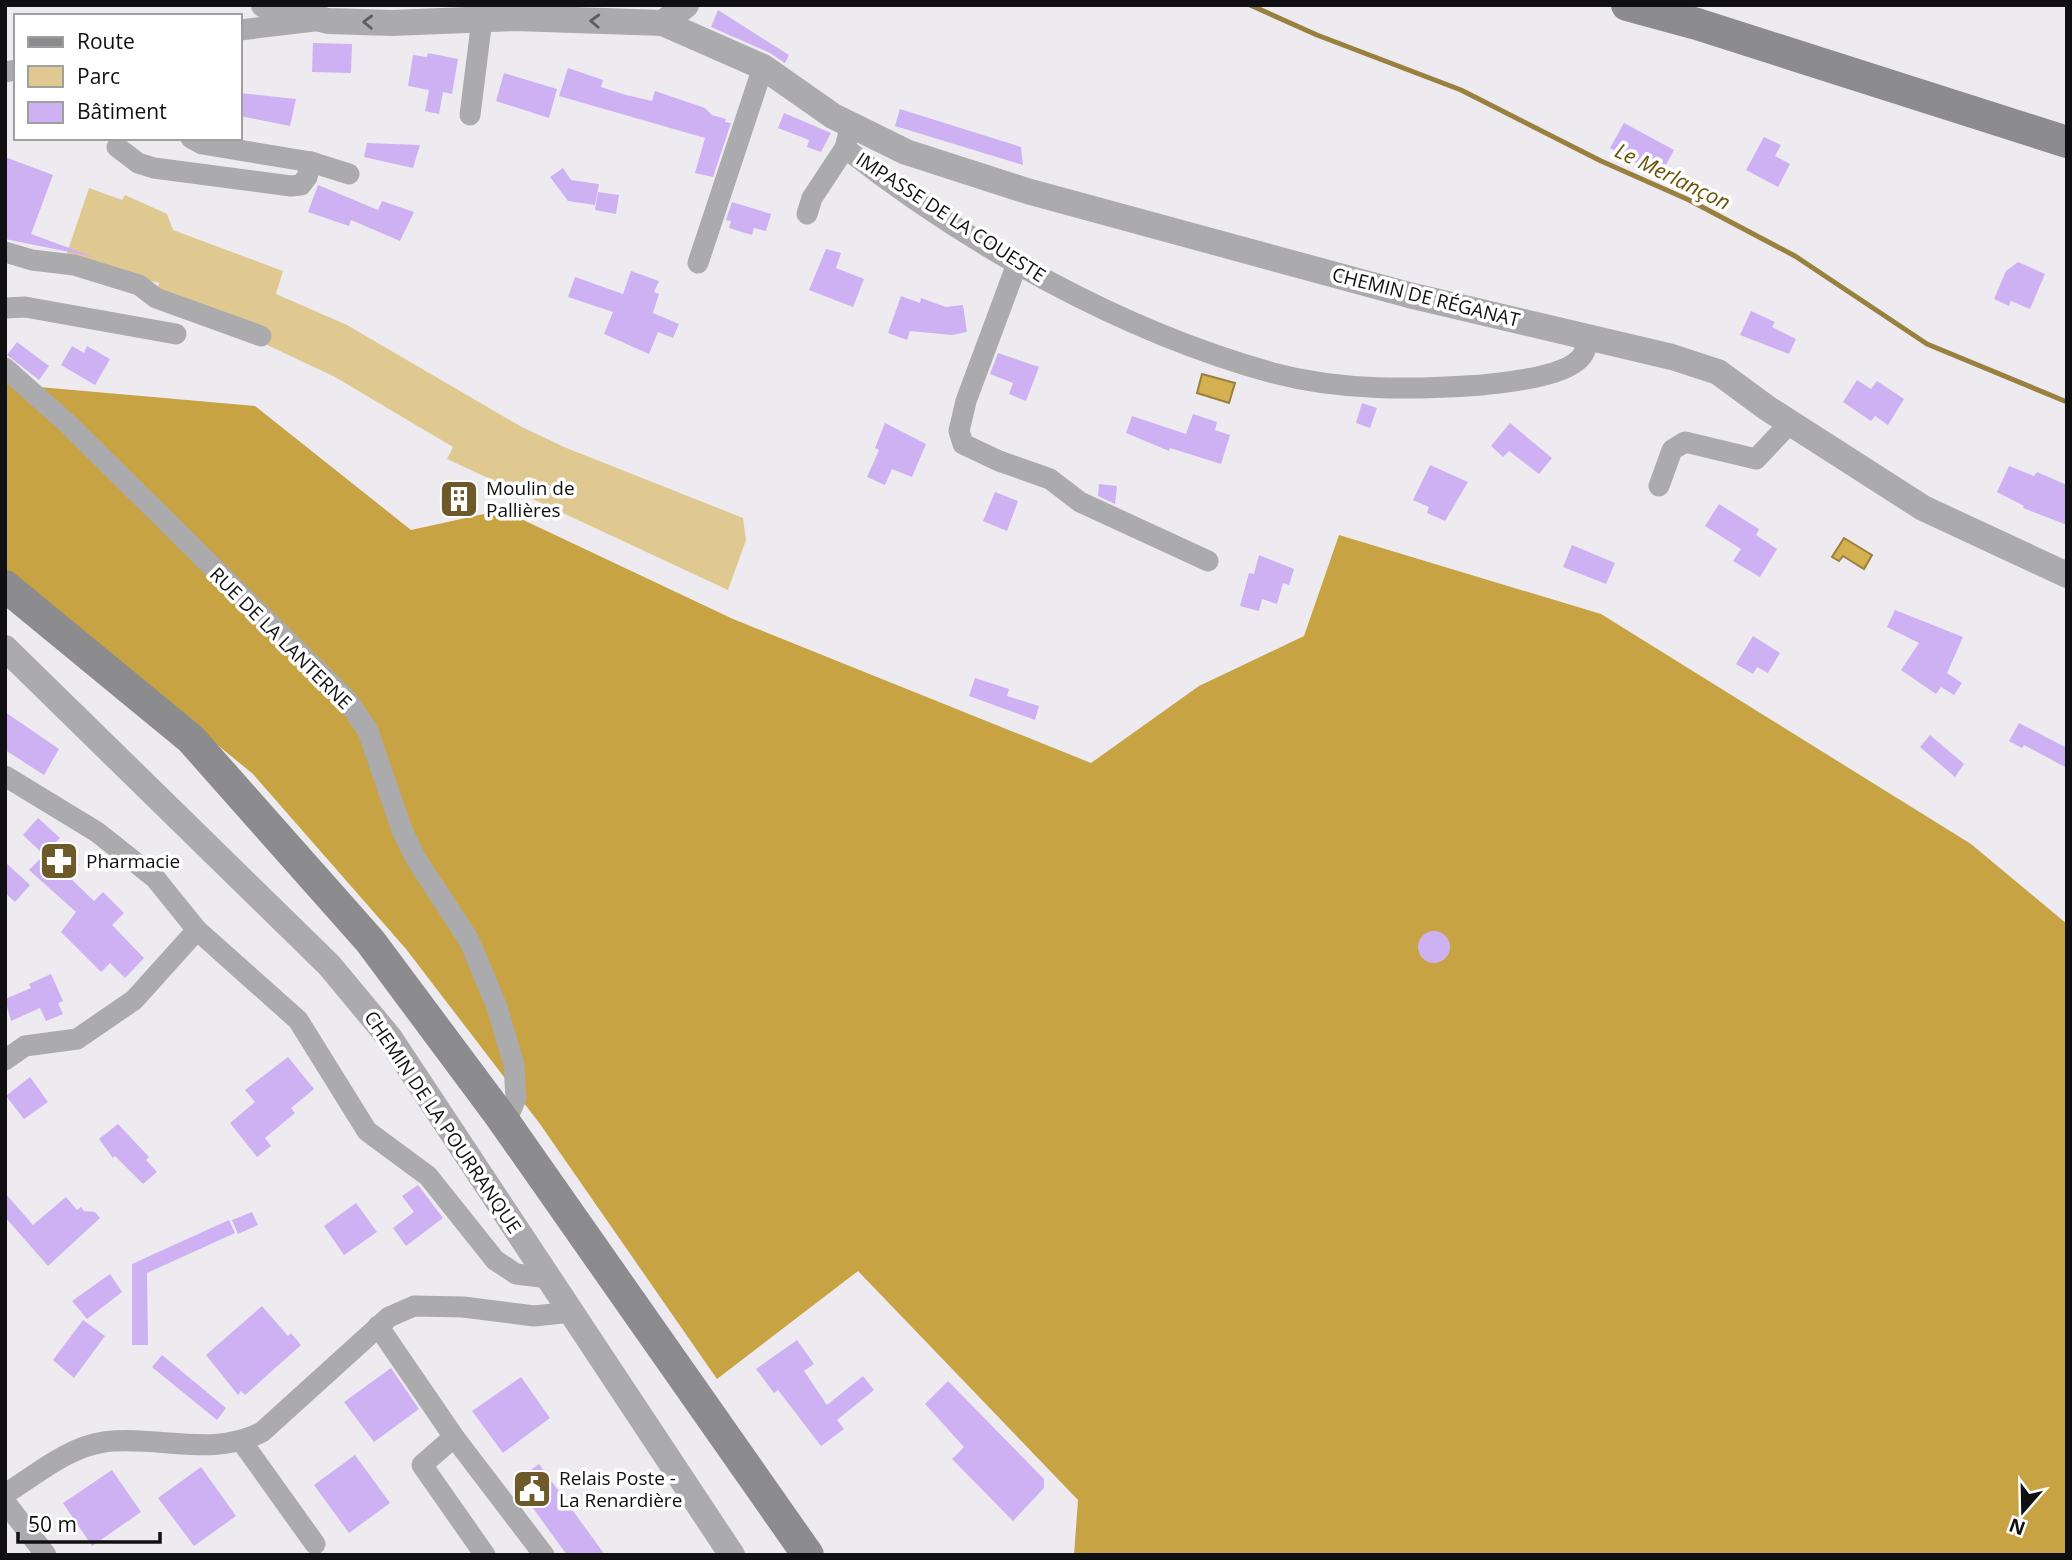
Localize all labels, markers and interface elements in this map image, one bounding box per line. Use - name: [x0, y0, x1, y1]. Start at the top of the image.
- one-way arrow: [590, 13, 601, 28]
- legend: [14, 14, 242, 140]
- one-way arrow: [362, 15, 373, 30]
- text: Route: [77, 27, 135, 55]
- text: Parc: [77, 62, 120, 90]
- text: Bâtiment: [77, 97, 167, 125]
- water label: Le Merlançon: [1611, 136, 1735, 216]
- street label: IMPASSE DE LA COUESTE: [851, 146, 1051, 288]
- street label: CHEMIN DE RÉGANAT: [1330, 261, 1523, 333]
- place label: Moulin de Pallières: [486, 475, 575, 523]
- building icon: Moulin de Pallières: [438, 478, 480, 520]
- street label: RUE DE LA LANTERNE: [204, 561, 358, 715]
- pharmacy icon: Pharmacie: [38, 840, 80, 882]
- place label: Pharmacie: [86, 848, 180, 874]
- street label: CHEMIN DE LA POURRANQUE: [359, 1006, 527, 1238]
- place label: Relais Poste - La Renardière: [559, 1465, 682, 1513]
- public building icon: Relais Poste - La Renardière: [511, 1468, 553, 1510]
- north arrow: [1988, 1476, 2058, 1546]
- scale bar: [18, 1500, 159, 1544]
- text: 50 m: [28, 1510, 77, 1538]
- text: N: [2005, 1512, 2029, 1542]

